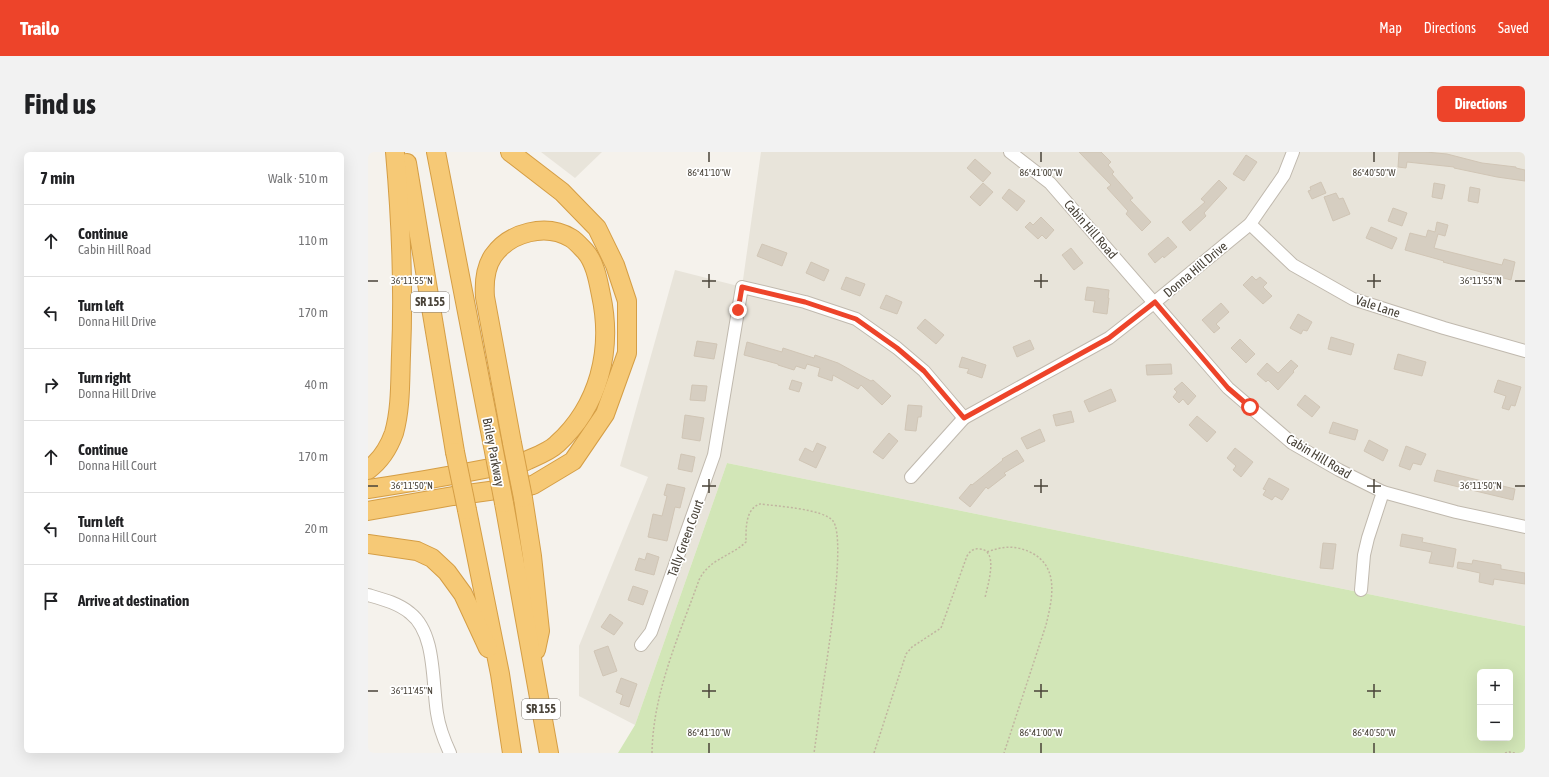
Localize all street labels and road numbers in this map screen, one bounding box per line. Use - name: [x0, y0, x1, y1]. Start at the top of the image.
- street label: Cabin Hill Road: [1061, 197, 1120, 262]
- street label: Donna Hill Drive: [1161, 238, 1230, 300]
- road number: SR 155: [411, 292, 449, 312]
- street label: Vale Lane: [1354, 292, 1402, 321]
- street label: Briley Parkway: [479, 416, 508, 488]
- street label: Cabin Hill Road: [1284, 431, 1354, 482]
- street label: Tally Green Court: [665, 497, 706, 579]
- road number: SR 155: [522, 699, 560, 719]

